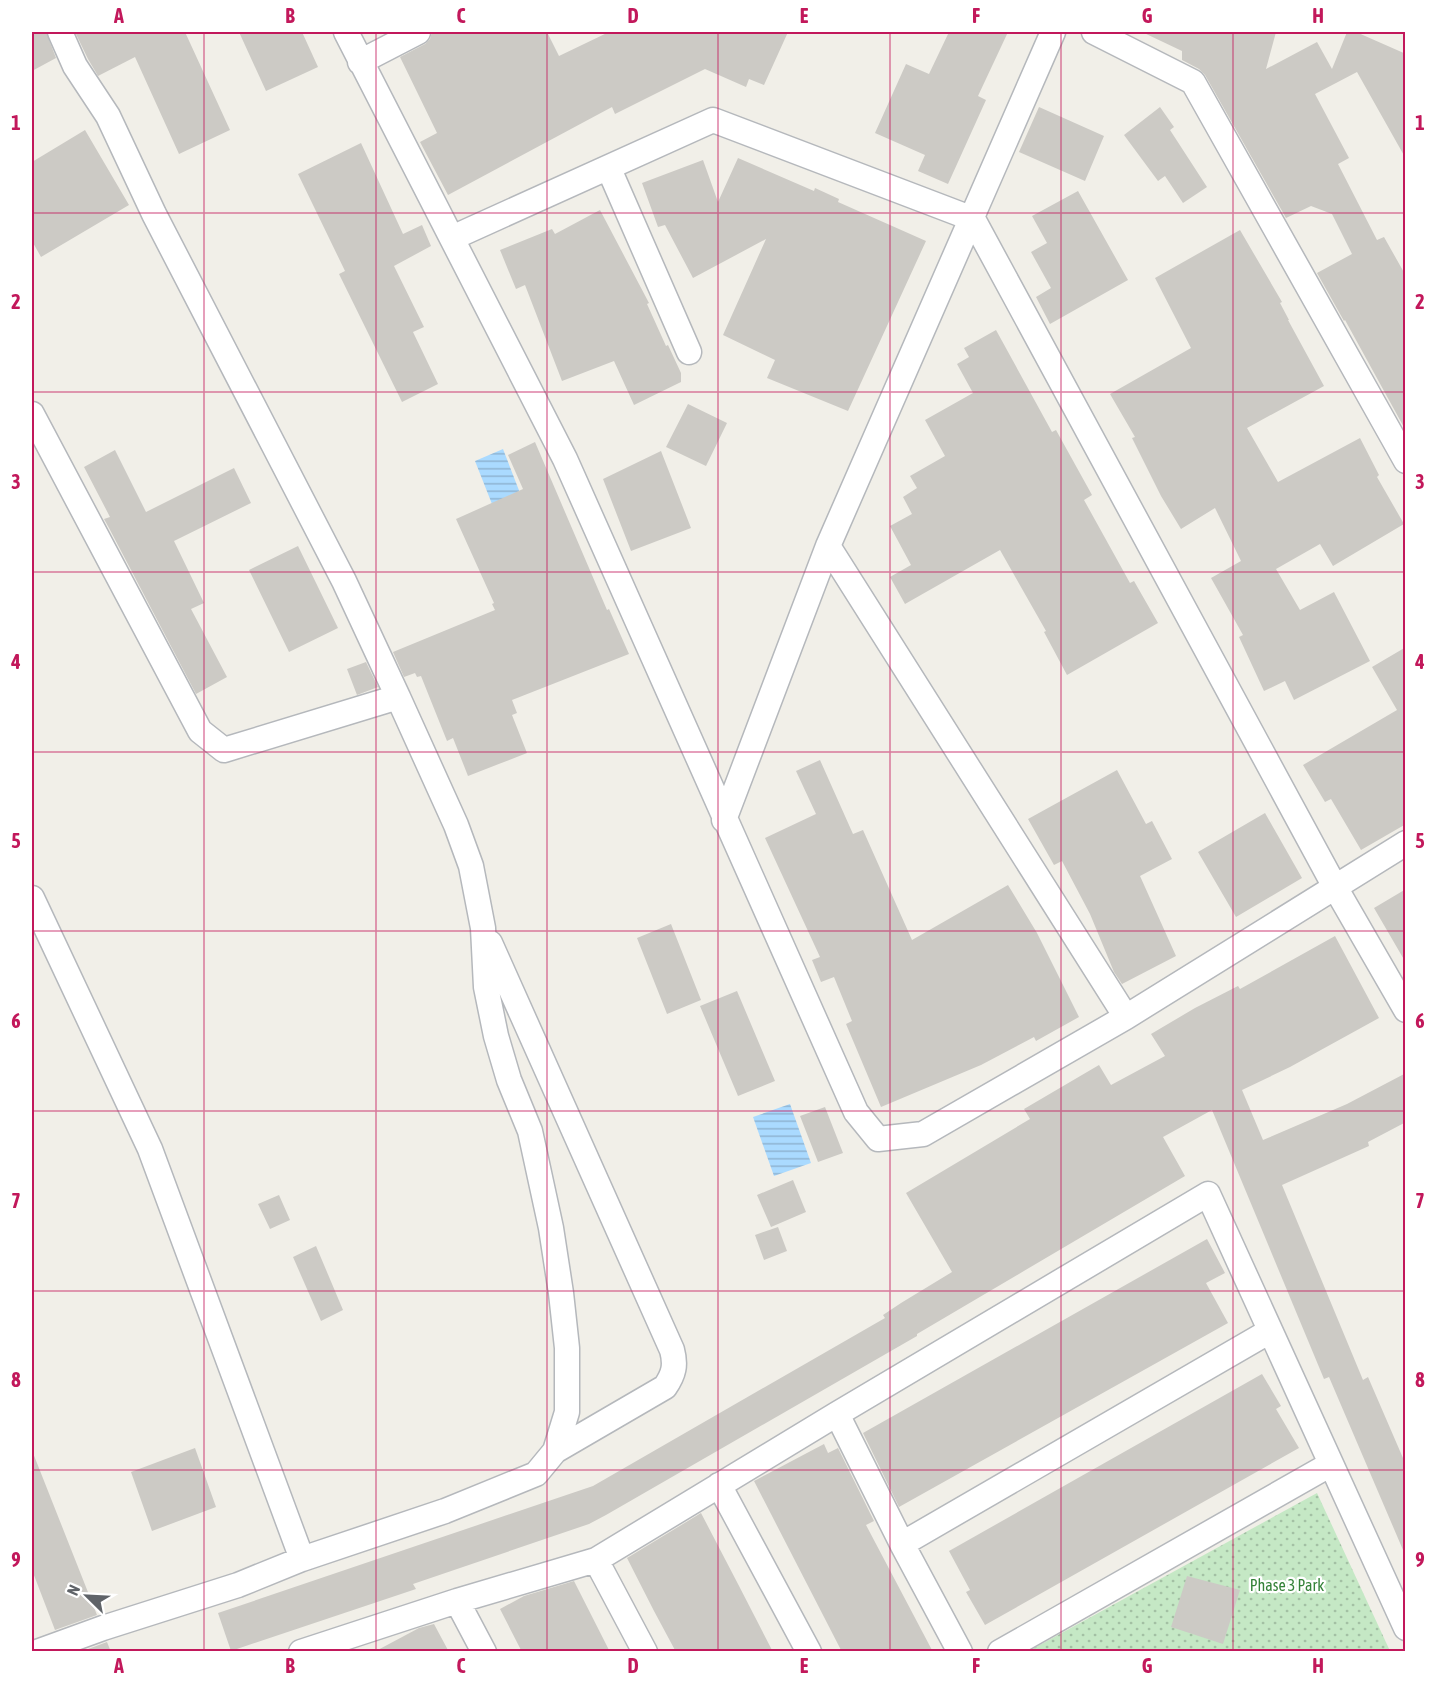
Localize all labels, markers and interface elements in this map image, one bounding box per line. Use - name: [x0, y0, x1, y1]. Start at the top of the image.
- text: A: [113, 4, 124, 27]
- text: B: [285, 4, 295, 27]
- text: C: [457, 4, 466, 27]
- text: D: [627, 4, 639, 27]
- text: E: [800, 4, 809, 27]
- text: F: [972, 4, 980, 27]
- text: G: [1142, 4, 1153, 27]
- text: H: [1312, 4, 1324, 27]
- text: 1: [11, 111, 21, 134]
- text: 1: [1415, 111, 1425, 134]
- text: 2: [11, 290, 21, 313]
- text: 2: [1415, 290, 1425, 313]
- text: 3: [11, 470, 21, 493]
- text: 3: [1415, 470, 1425, 493]
- text: 4: [10, 650, 21, 673]
- text: 4: [1414, 650, 1425, 673]
- text: 5: [11, 829, 21, 852]
- text: 5: [1415, 829, 1425, 852]
- text: 6: [11, 1009, 21, 1032]
- text: 6: [1415, 1009, 1425, 1032]
- text: 7: [11, 1189, 21, 1212]
- text: 7: [1415, 1189, 1425, 1212]
- text: 8: [11, 1368, 21, 1391]
- text: 8: [1415, 1368, 1425, 1391]
- text: 9: [11, 1548, 21, 1571]
- text: 9: [1415, 1548, 1425, 1571]
- north arrow: [57, 1566, 117, 1626]
- park label: Phase 3 Park: [1250, 1576, 1324, 1594]
- text: N: [63, 1582, 83, 1598]
- text: A: [113, 1654, 124, 1677]
- text: B: [285, 1654, 295, 1677]
- text: C: [457, 1654, 466, 1677]
- text: D: [627, 1654, 639, 1677]
- text: E: [800, 1654, 809, 1677]
- text: F: [972, 1654, 980, 1677]
- text: G: [1142, 1654, 1153, 1677]
- text: H: [1312, 1654, 1324, 1677]

